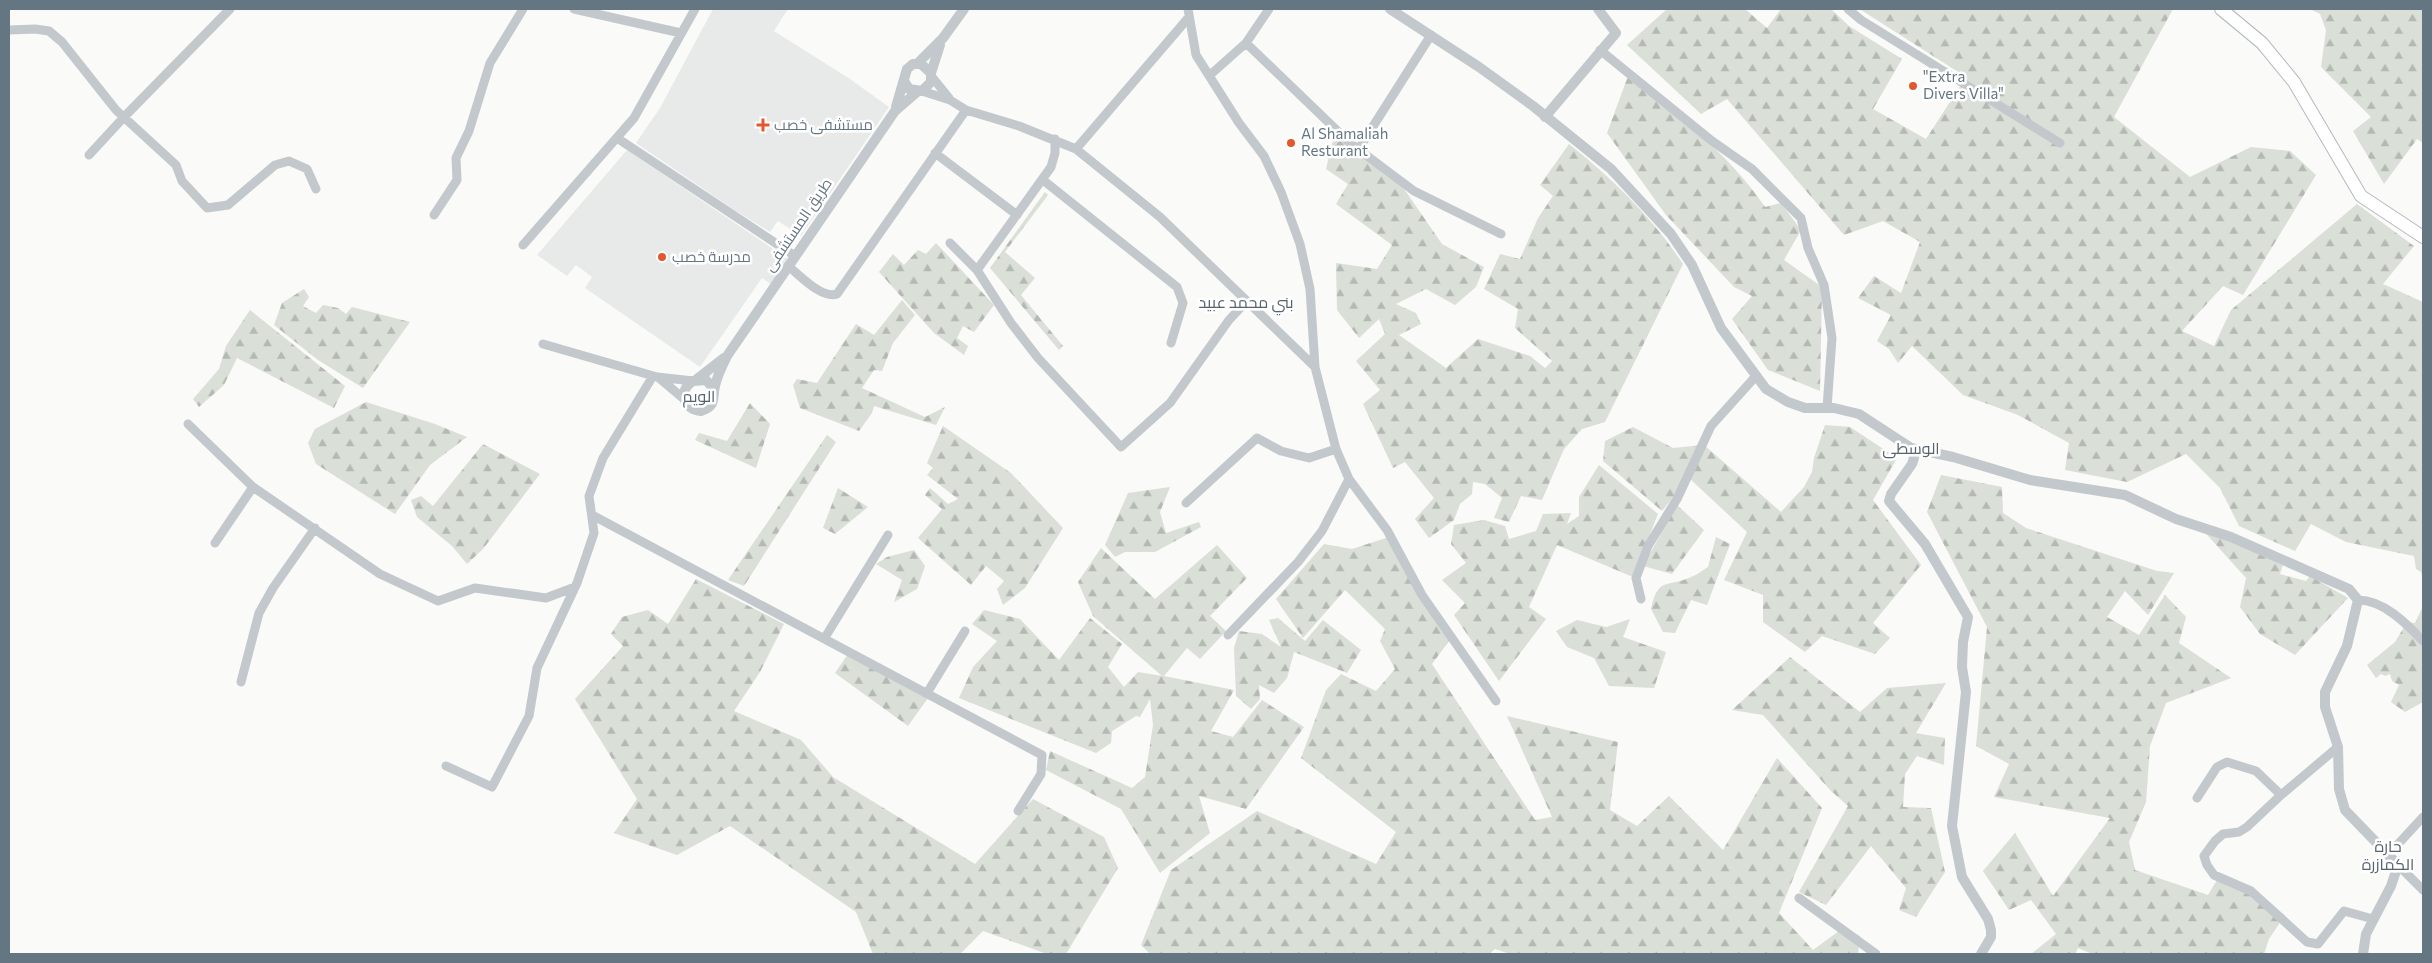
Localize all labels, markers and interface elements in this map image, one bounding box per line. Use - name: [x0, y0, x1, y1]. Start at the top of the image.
- place label: "Extra Divers Villa": [1923, 67, 2004, 102]
- marker: "Extra Divers Villa": [1907, 80, 1919, 92]
- place label: مستشفى خصب: [774, 115, 873, 135]
- marker: مستشفى خصب: [756, 118, 770, 132]
- place label: Al Shamaliah Resturant: [1301, 124, 1388, 159]
- marker: Al Shamaliah Resturant: [1285, 137, 1297, 149]
- street label: طريق المستشفى: [759, 174, 837, 276]
- place label: مدرسة خصب: [672, 247, 751, 266]
- marker: مدرسة خصب: [656, 251, 668, 263]
- district label: بني محمد عبيد: [1199, 292, 1293, 316]
- district label: الويم: [683, 386, 715, 408]
- district label: الوسطى: [1882, 438, 1940, 459]
- district label: حارة الكمازرة: [2362, 836, 2414, 874]

